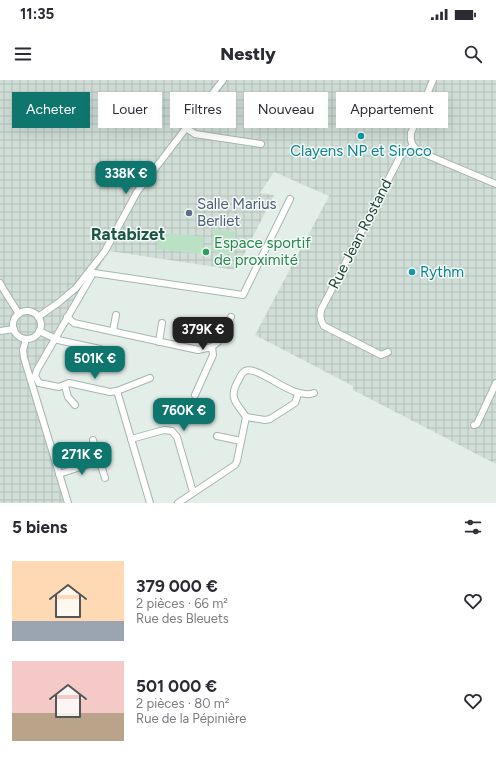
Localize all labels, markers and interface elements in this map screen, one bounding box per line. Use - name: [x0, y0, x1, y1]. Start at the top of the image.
- text: 11:35: [20, 5, 54, 23]
- icon: menu: [12, 43, 34, 65]
- text: Nestly: [220, 43, 276, 65]
- icon: search: [462, 43, 484, 65]
- chip: Acheter: [12, 92, 90, 128]
- chip: Louer: [98, 92, 162, 128]
- chip: Filtres: [170, 92, 236, 128]
- chip: Nouveau: [244, 92, 328, 128]
- chip: Appartement: [336, 92, 448, 128]
- marker: Clayens NP et Siroco: [356, 131, 366, 141]
- place label: Clayens NP et Siroco: [290, 142, 432, 160]
- pin: 338K €: [93, 161, 159, 195]
- text: 338K €: [104, 166, 148, 181]
- street label: Rue Jean Rostand: [325, 176, 395, 292]
- place label: Salle Marius Berliet: [197, 195, 277, 230]
- marker: Salle Marius Berliet: [184, 208, 194, 218]
- district label: Ratabizet: [91, 224, 166, 244]
- place label: Espace sportif de proximité: [214, 234, 311, 269]
- marker: Espace sportif de proximité: [201, 247, 211, 257]
- place label: Rythm: [420, 263, 464, 281]
- marker: Rythm: [407, 267, 417, 277]
- pin: 379K €: [170, 317, 236, 351]
- text: 379K €: [182, 322, 224, 337]
- pin: 501K €: [62, 346, 128, 380]
- text: 501K €: [74, 351, 116, 366]
- pin: 760K €: [151, 398, 217, 432]
- text: 760K €: [162, 403, 206, 418]
- pin: 271K €: [49, 442, 115, 476]
- text: 271K €: [61, 447, 103, 462]
- icon: filters: [462, 516, 484, 538]
- text: 5 biens: [12, 517, 68, 537]
- text: 379 000 €: [136, 576, 218, 596]
- icon: home: [44, 577, 92, 625]
- icon: heart: [462, 590, 484, 612]
- text: 2 pièces · 66 m²: [136, 596, 228, 611]
- text: Rue des Bleuets: [136, 611, 229, 626]
- text: 501 000 €: [136, 676, 217, 696]
- icon: home: [44, 677, 92, 725]
- icon: heart: [462, 690, 484, 712]
- text: 2 pièces · 80 m²: [136, 696, 229, 711]
- text: Rue de la Pépinière: [136, 711, 246, 726]

